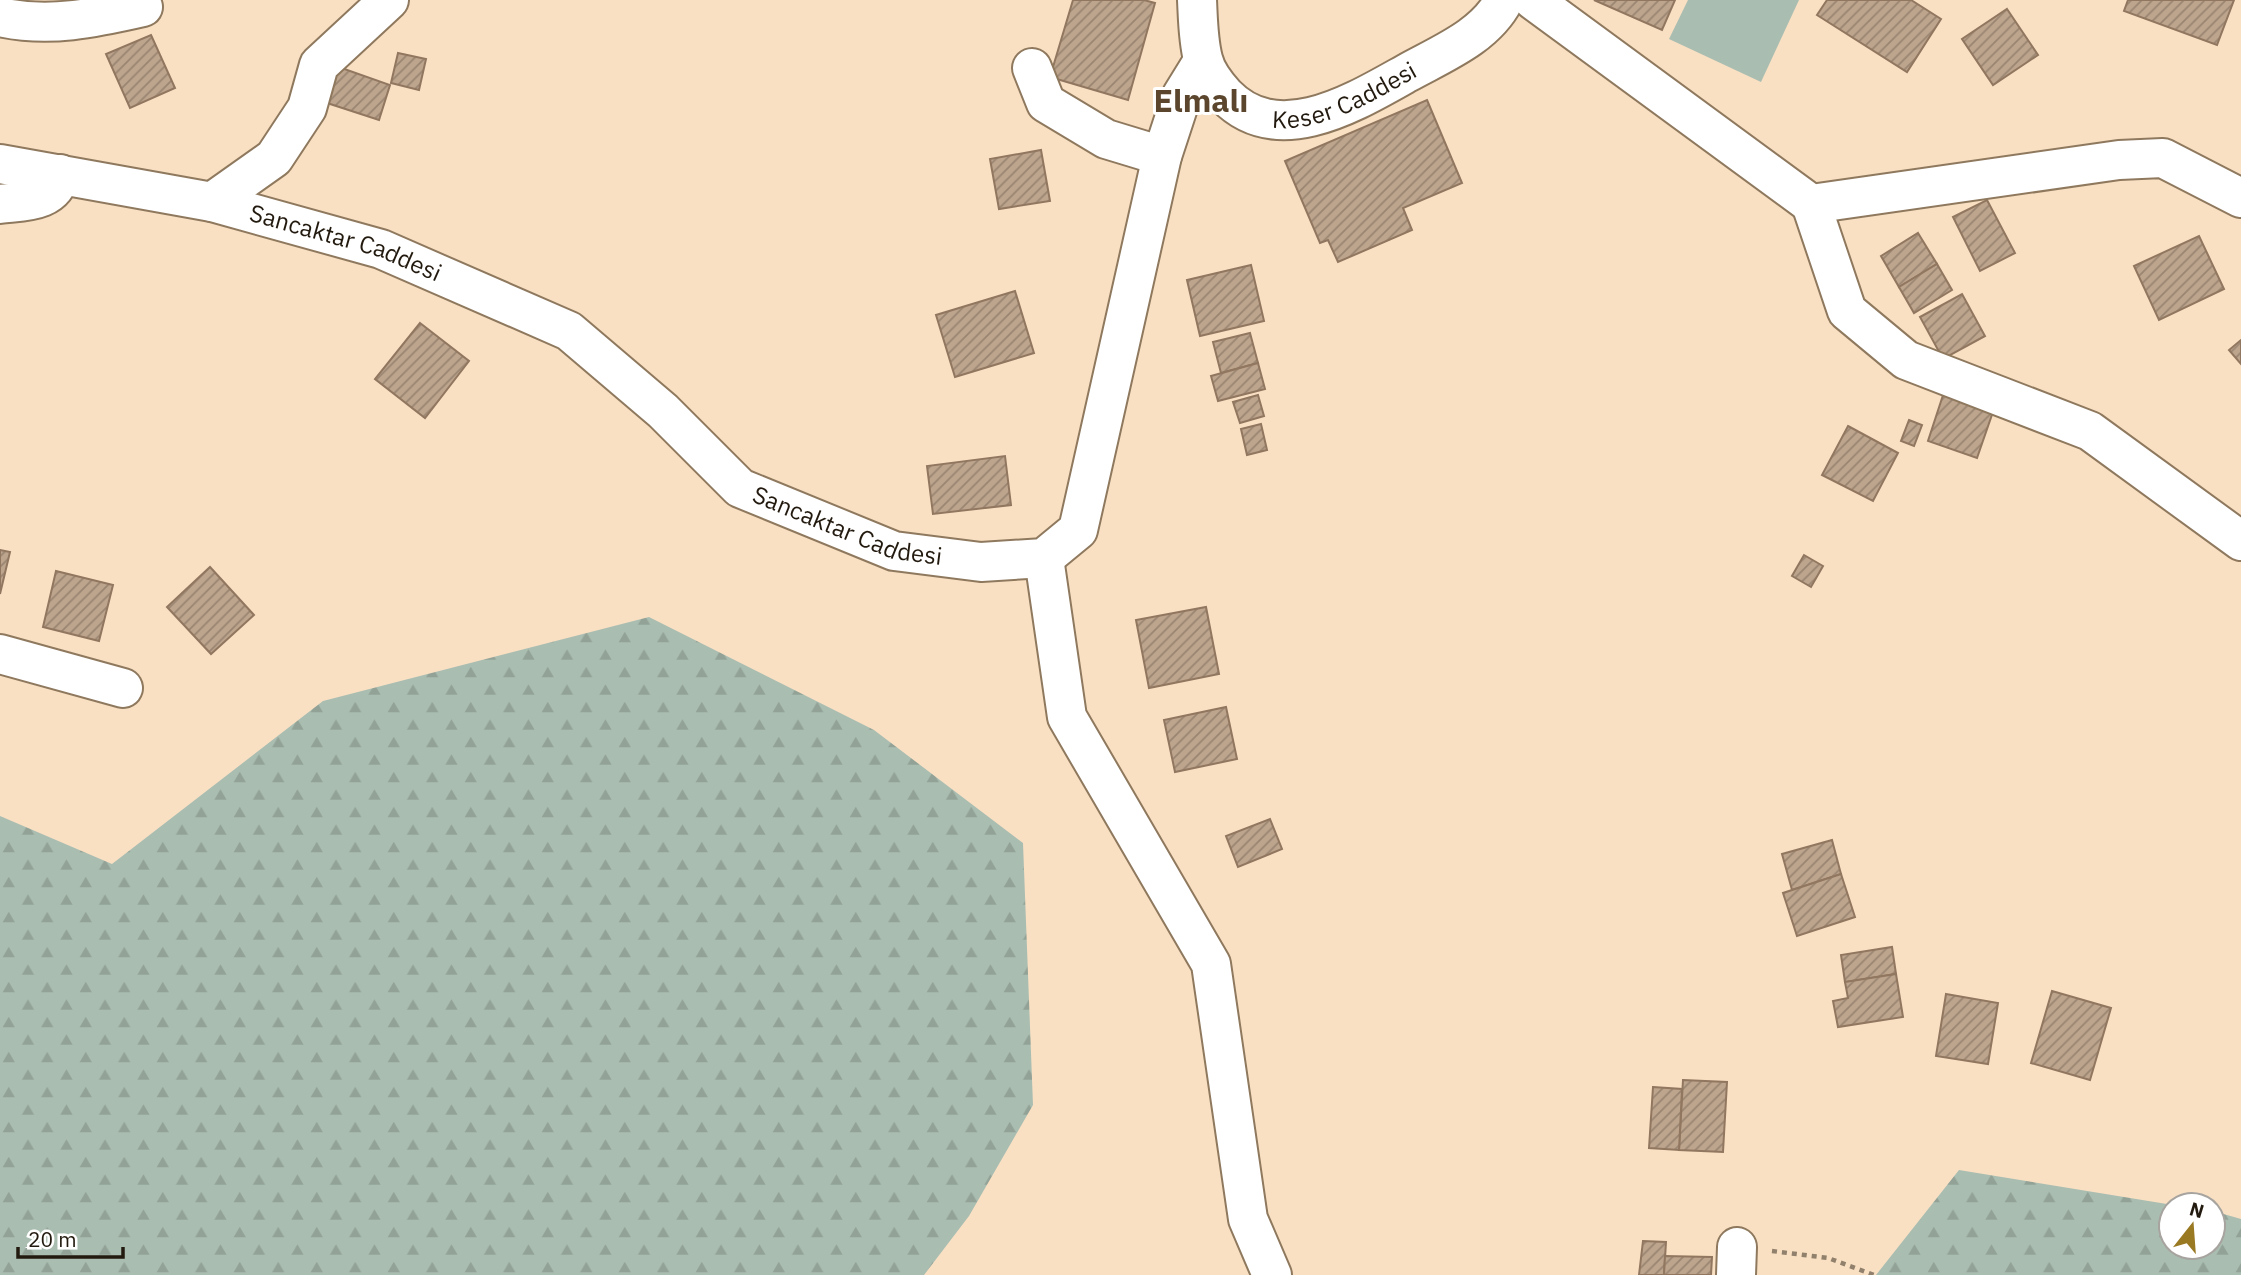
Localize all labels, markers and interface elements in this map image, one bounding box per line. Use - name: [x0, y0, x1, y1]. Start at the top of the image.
- street label: Keser Caddesi: [1271, 54, 1422, 135]
- district label: Elmalı: [1154, 79, 1248, 121]
- street label: Sancaktar Caddesi: [246, 196, 447, 288]
- street label: Sancaktar Caddesi: [748, 478, 944, 572]
- north arrow: [2157, 1191, 2227, 1261]
- text: N: [2187, 1196, 2207, 1223]
- scale bar: [18, 1216, 122, 1260]
- text: 20 m: [28, 1225, 77, 1253]

